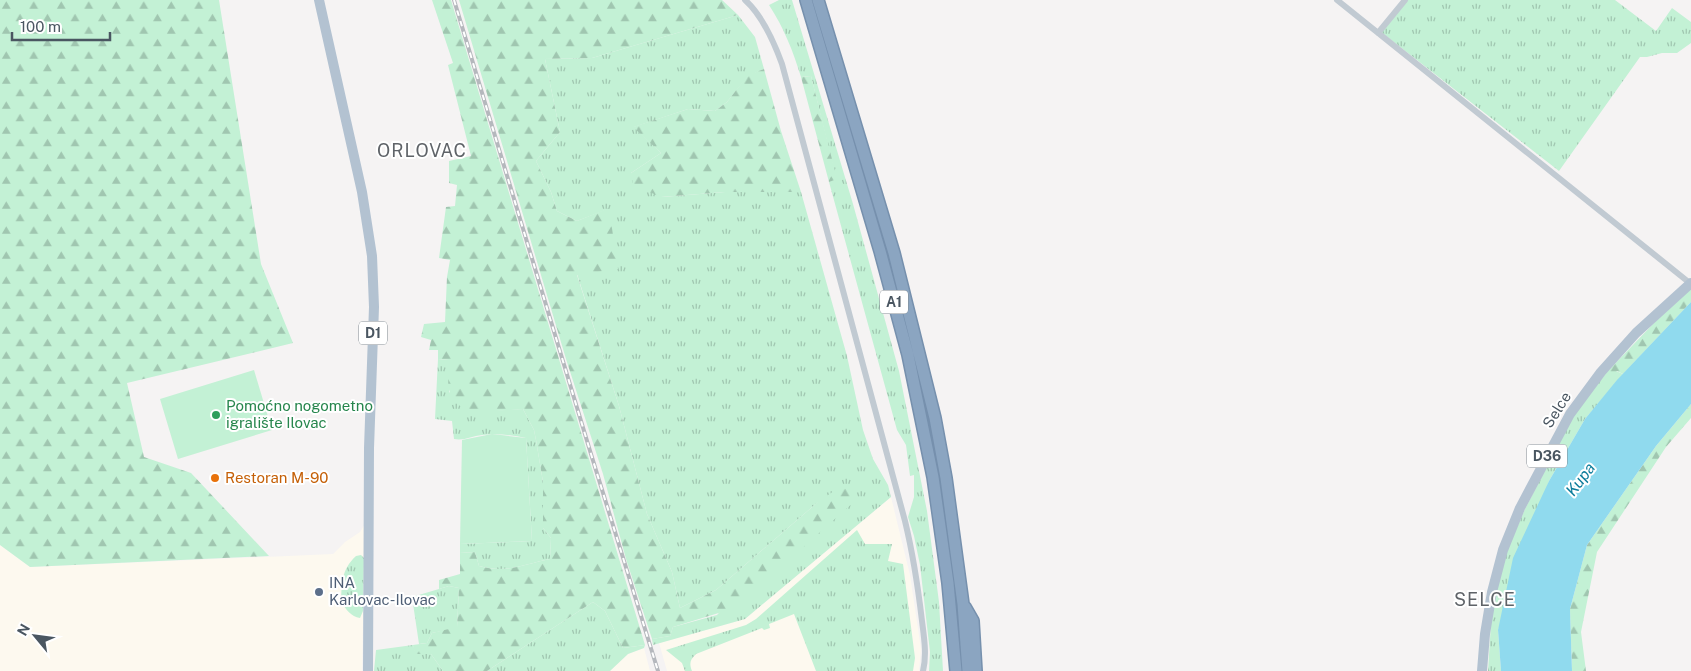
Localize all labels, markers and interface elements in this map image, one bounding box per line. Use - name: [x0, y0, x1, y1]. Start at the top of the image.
- scale bar: [12, 10, 110, 42]
- text: 100 m: [20, 18, 61, 35]
- district label: ORLOVAC: [377, 140, 467, 161]
- road number: A1: [880, 290, 908, 314]
- road number: D1: [359, 322, 387, 344]
- street label: Selce: [1539, 389, 1574, 431]
- place label: Pomoćno nogometno igralište Ilovac: [226, 397, 373, 431]
- marker: Pomoćno nogometno igralište Ilovac: [210, 409, 222, 421]
- road number: D36: [1527, 444, 1567, 468]
- water label: Kupa: [1562, 459, 1599, 500]
- place label: Restoran M-90: [225, 469, 328, 486]
- marker: Restoran M-90: [209, 472, 221, 484]
- place label: INA Karlovac-Ilovac: [329, 574, 436, 608]
- marker: INA Karlovac-Ilovac: [313, 586, 325, 598]
- district label: SELCE: [1454, 589, 1516, 610]
- north arrow: [10, 611, 60, 661]
- text: N: [14, 621, 33, 638]

